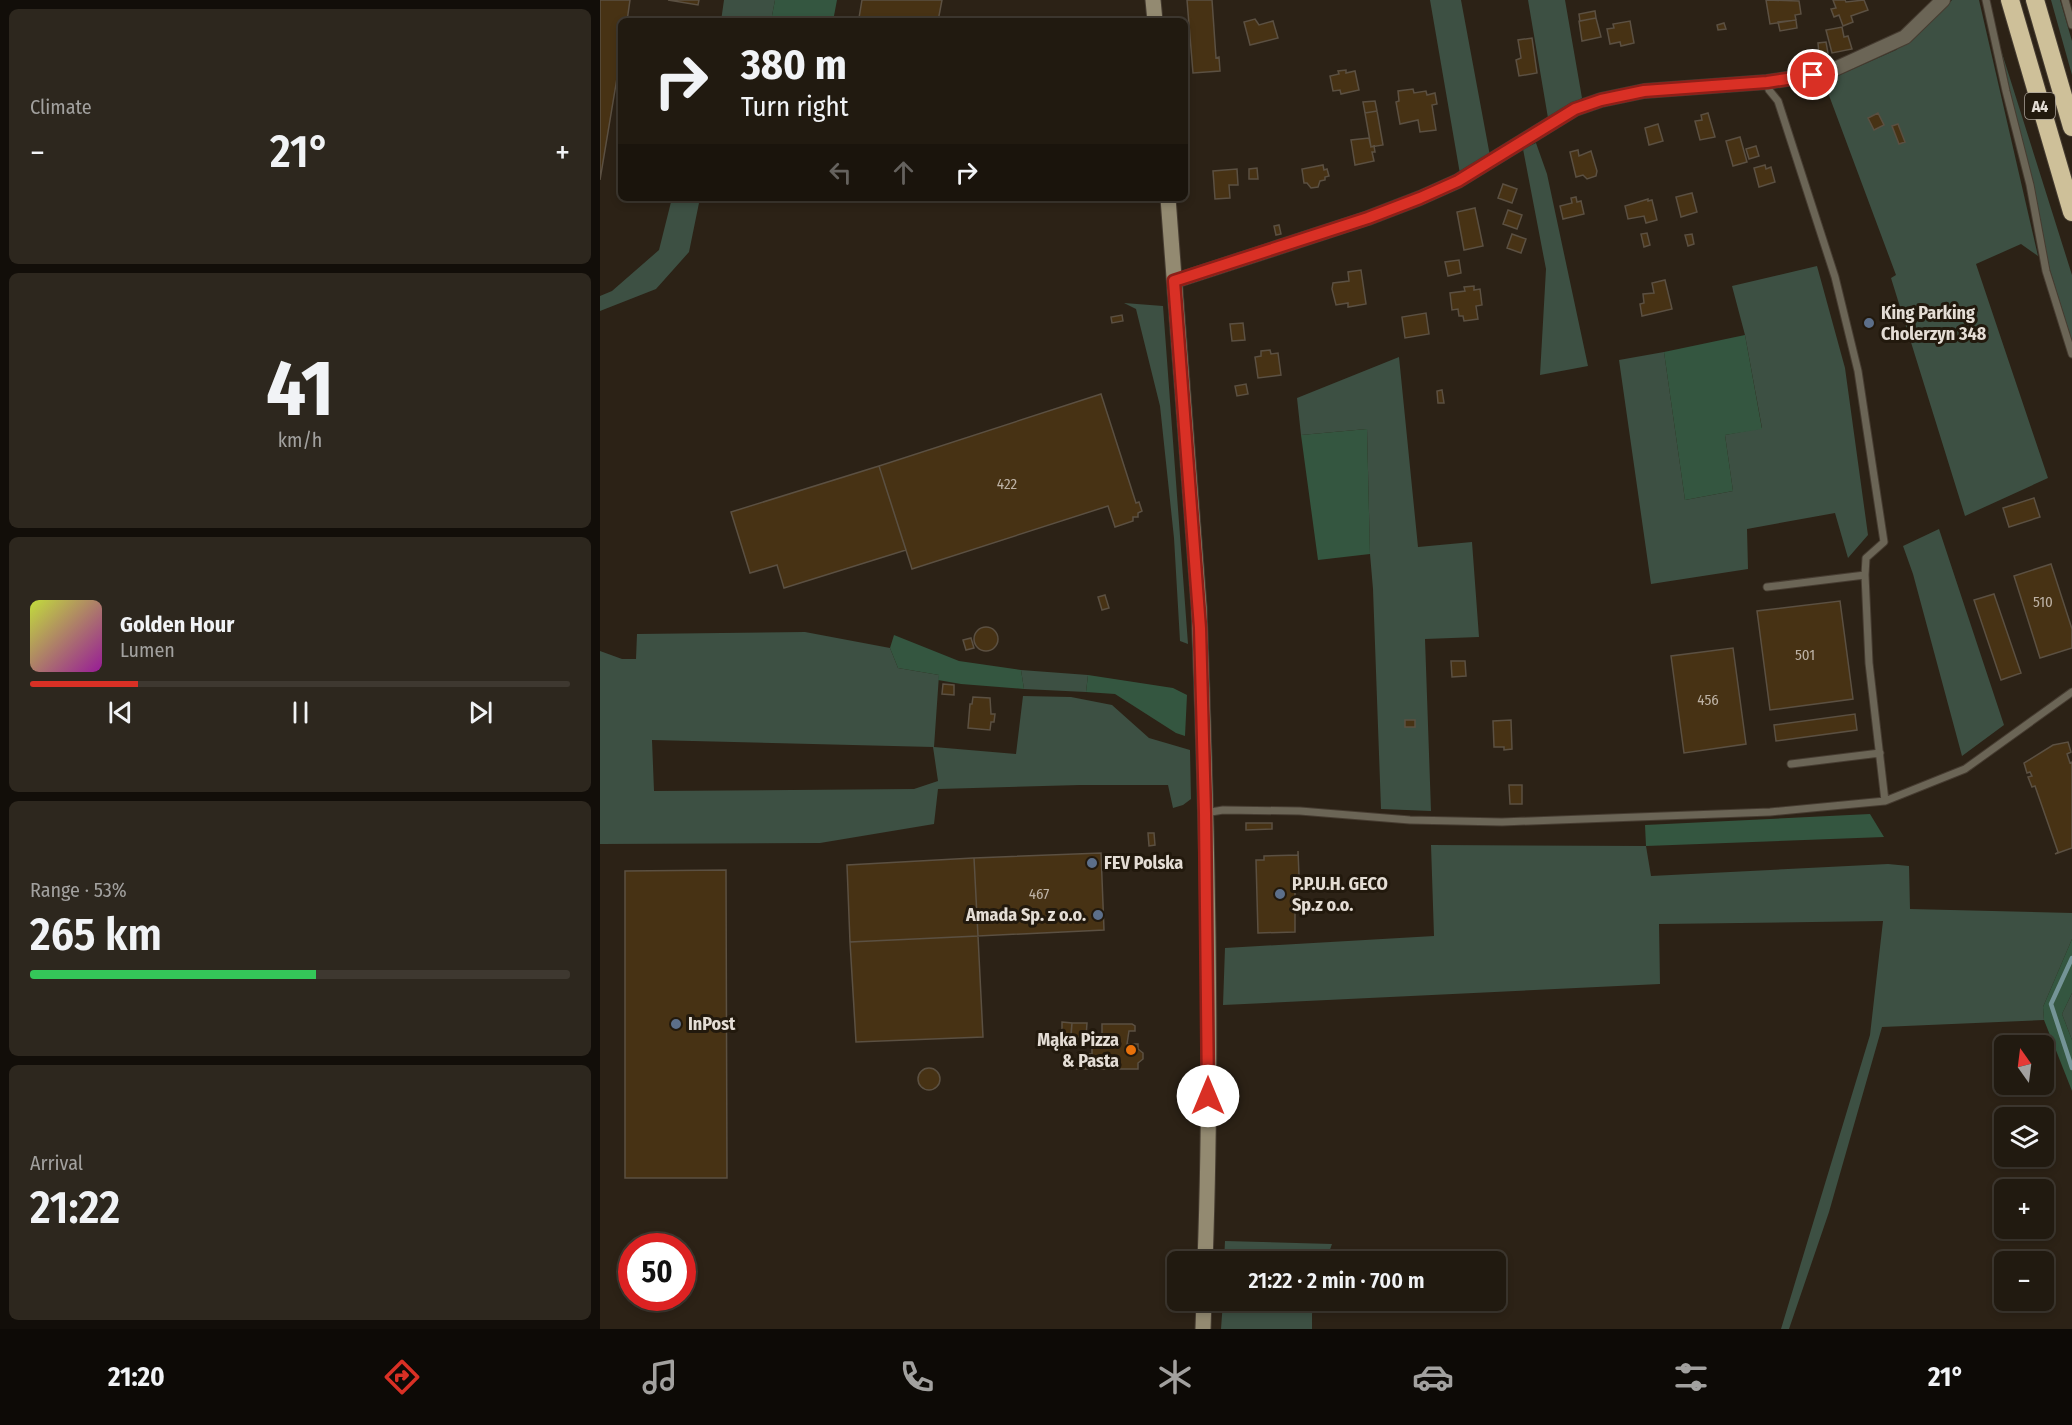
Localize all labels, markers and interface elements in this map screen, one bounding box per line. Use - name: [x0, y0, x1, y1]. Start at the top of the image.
- text: 380 m: [741, 40, 847, 90]
- icon: right: [642, 42, 720, 120]
- pin: [1787, 49, 1838, 100]
- icon: arrive: [1796, 58, 1829, 91]
- text: Turn right: [741, 91, 849, 123]
- road number: A4: [2025, 93, 2055, 119]
- text: Climate: [30, 95, 92, 119]
- text: 21°: [270, 125, 330, 179]
- text: −: [30, 133, 45, 173]
- text: +: [555, 133, 570, 173]
- icon: left: [824, 156, 857, 189]
- icon: ahead: [887, 156, 920, 189]
- icon: right: [950, 156, 983, 189]
- place label: King Parking Cholerzyn 348: [1881, 302, 1987, 345]
- marker: King Parking Cholerzyn 348: [1862, 316, 1876, 330]
- text: 41: [266, 342, 334, 436]
- text: km/h: [278, 428, 322, 452]
- house number: 422: [997, 475, 1018, 493]
- house number: 510: [2033, 593, 2053, 611]
- text: Golden Hour: [120, 611, 234, 638]
- text: Lumen: [120, 638, 175, 662]
- house number: 501: [1795, 646, 1815, 664]
- house number: 456: [1697, 691, 1719, 709]
- icon: previous: [104, 696, 137, 729]
- icon: pause: [284, 696, 317, 729]
- icon: next: [464, 696, 497, 729]
- place label: FEV Polska: [1104, 852, 1183, 874]
- marker: FEV Polska: [1085, 856, 1099, 870]
- place label: P.P.U.H. GECO Sp.z o.o.: [1292, 873, 1388, 916]
- text: Range · 53%: [30, 878, 127, 902]
- house number: 467: [1029, 885, 1049, 903]
- marker: P.P.U.H. GECO Sp.z o.o.: [1273, 887, 1287, 901]
- place label: Amada Sp. z o.o.: [965, 904, 1086, 926]
- text: 265 km: [30, 908, 162, 962]
- marker: Amada Sp. z o.o.: [1091, 908, 1105, 922]
- place label: InPost: [688, 1013, 736, 1035]
- marker: InPost: [669, 1017, 683, 1031]
- place label: Mąka Pizza & Pasta: [1037, 1029, 1119, 1072]
- north arrow: [1994, 1035, 2054, 1095]
- map controls: [1994, 1035, 2054, 1311]
- marker: Mąka Pizza & Pasta: [1124, 1043, 1138, 1057]
- position arrow: [1176, 1064, 1240, 1128]
- button: layers: [1994, 1107, 2054, 1167]
- text: Arrival: [30, 1151, 83, 1175]
- button: +: [1994, 1179, 2054, 1239]
- text: 21:22: [30, 1181, 120, 1235]
- speed limit sign: 50: [618, 1233, 696, 1311]
- button: −: [1994, 1251, 2054, 1311]
- text: 21:22 · 2 min · 700 m: [1248, 1267, 1425, 1294]
- icon: directions: [381, 1356, 423, 1398]
- icon: music: [639, 1356, 681, 1398]
- icon: phone: [896, 1356, 938, 1398]
- icon: climate: [1154, 1356, 1196, 1398]
- icon: car: [1412, 1356, 1454, 1398]
- icon: filters: [1670, 1356, 1712, 1398]
- text: 21:20: [108, 1361, 165, 1393]
- text: 21°: [1928, 1361, 1964, 1393]

